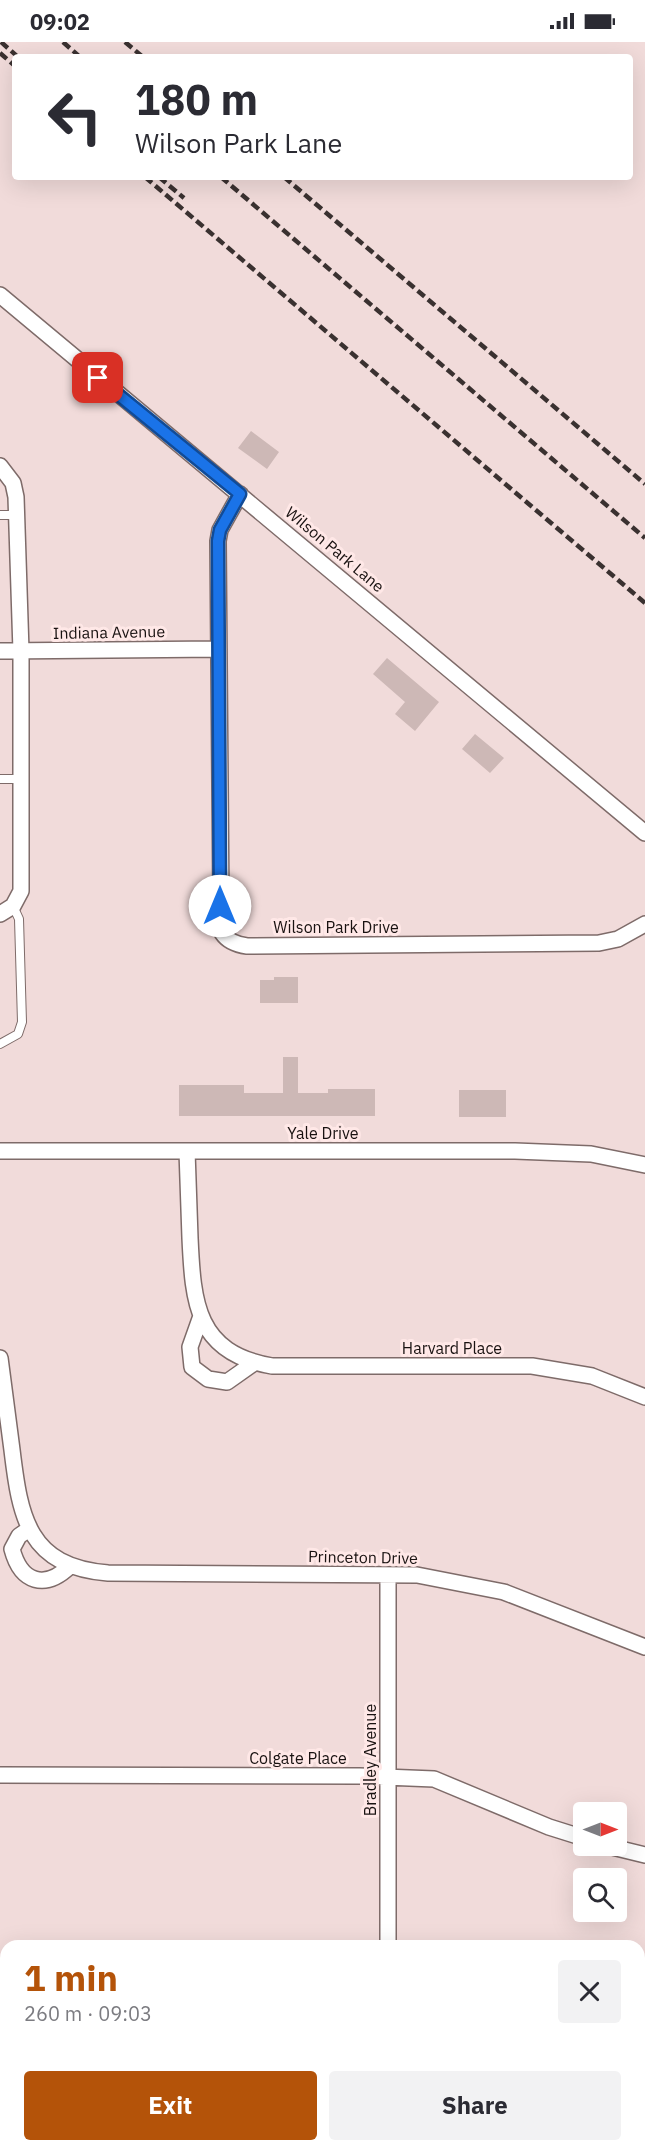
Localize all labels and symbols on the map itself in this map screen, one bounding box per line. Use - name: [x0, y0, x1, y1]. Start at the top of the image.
- pin: [72, 352, 123, 403]
- street label: Wilson Park Lane: [282, 502, 389, 596]
- street label: Indiana Avenue: [53, 621, 165, 643]
- position arrow: [188, 874, 252, 938]
- street label: Wilson Park Drive: [273, 917, 399, 937]
- street label: Yale Drive: [287, 1123, 359, 1143]
- street label: Harvard Place: [402, 1338, 502, 1358]
- street label: Princeton Drive: [308, 1546, 418, 1568]
- street label: Bradley Avenue: [360, 1704, 380, 1816]
- street label: Colgate Place: [249, 1748, 347, 1768]
- north arrow: [573, 1802, 627, 1856]

